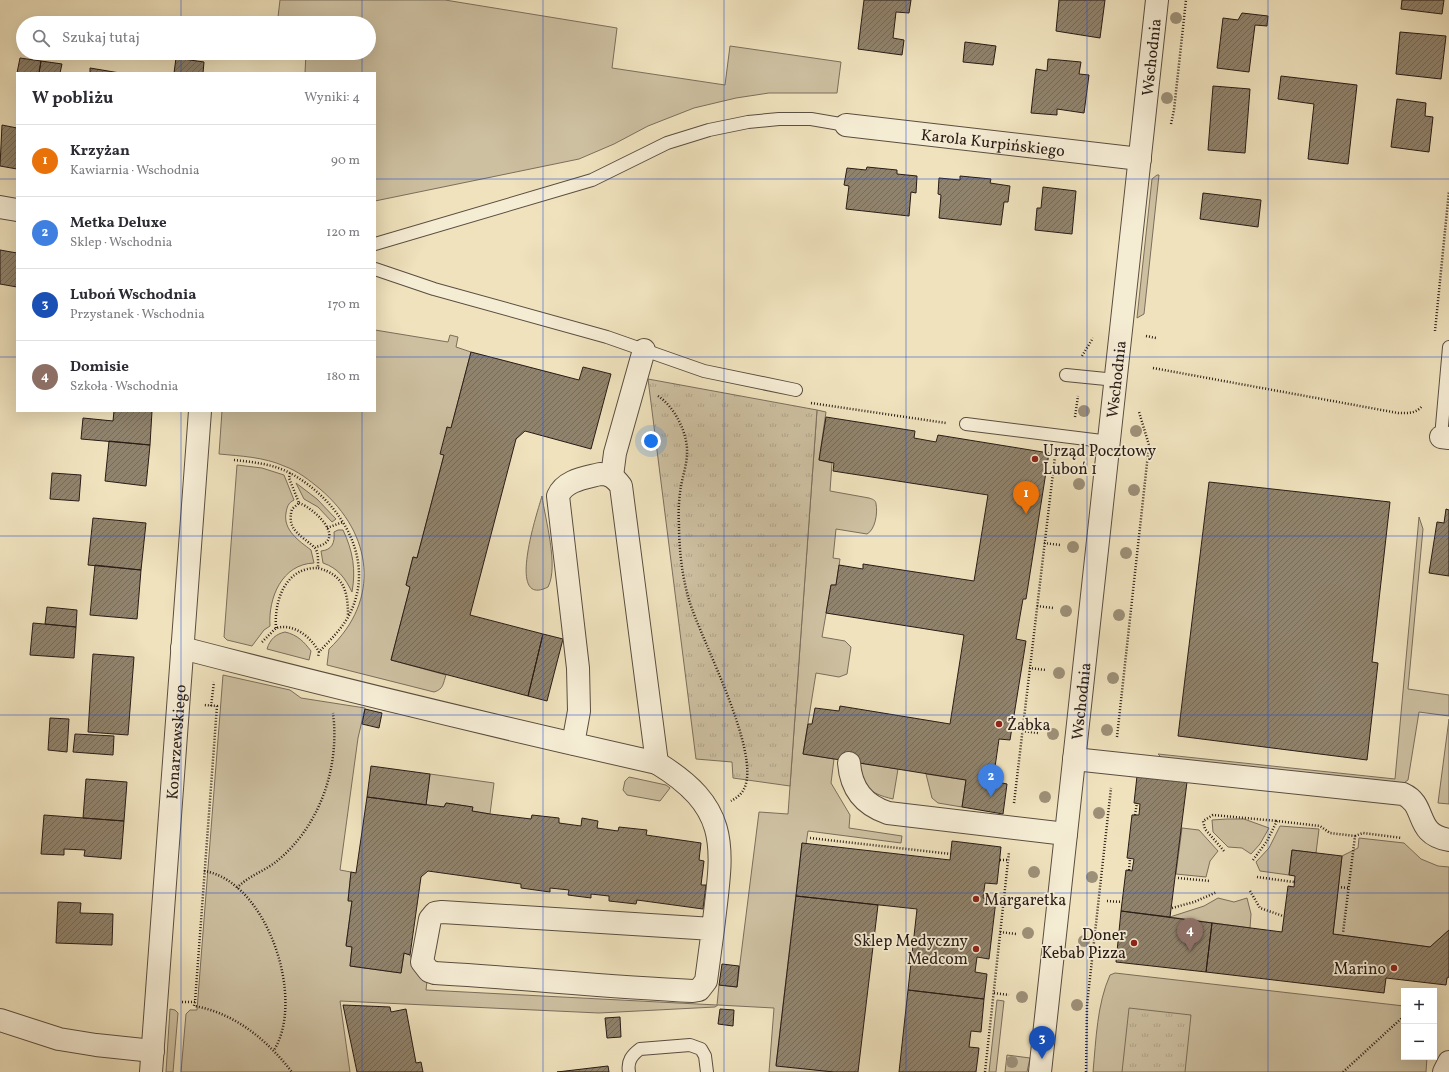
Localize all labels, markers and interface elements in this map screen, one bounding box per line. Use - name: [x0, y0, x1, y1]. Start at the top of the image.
- search box: [16, 16, 376, 60]
- street label: Wschodnia: [1138, 17, 1168, 97]
- icon: search: [30, 27, 52, 49]
- text: Szukaj tutaj: [62, 28, 140, 49]
- text: W pobliżu: [32, 87, 113, 110]
- text: Wyniki: 4: [304, 89, 360, 107]
- street label: Karola Kurpińskiego: [920, 125, 1066, 163]
- text: Krzyżan: [70, 141, 130, 162]
- text: 1: [42, 152, 48, 170]
- text: 90 m: [331, 152, 360, 170]
- text: Kawiarnia · Wschodnia: [70, 162, 200, 180]
- text: Metka Deluxe: [70, 213, 167, 234]
- text: 2: [42, 224, 48, 242]
- text: 120 m: [326, 224, 360, 242]
- text: Sklep · Wschodnia: [70, 234, 172, 252]
- text: Luboń Wschodnia: [70, 285, 197, 306]
- text: 3: [42, 296, 48, 314]
- text: 170 m: [327, 296, 360, 314]
- text: Przystanek · Wschodnia: [70, 306, 205, 324]
- street label: Wschodnia: [1102, 339, 1133, 419]
- text: Domisie: [70, 357, 129, 378]
- text: 4: [41, 368, 49, 386]
- text: 180 m: [326, 368, 360, 386]
- text: Szkoła · Wschodnia: [70, 378, 178, 396]
- your location: [641, 431, 661, 451]
- place label: Urząd Pocztowy Luboń 1: [1043, 441, 1157, 481]
- marker: Urząd Pocztowy Luboń 1: [1030, 454, 1040, 464]
- pin: 1: [1013, 481, 1039, 514]
- street label: Wschodnia: [1067, 661, 1098, 741]
- street label: Konarzewskiego: [162, 684, 193, 800]
- place label: Żabka: [1007, 715, 1050, 737]
- marker: Żabka: [994, 719, 1004, 729]
- pin: 2: [978, 764, 1004, 797]
- place label: Margaretka: [984, 890, 1066, 912]
- marker: Margaretka: [971, 894, 981, 904]
- pin: 4: [1177, 918, 1203, 951]
- place label: Doner Kebab Pizza: [1041, 925, 1126, 965]
- place label: Sklep Medyczny Medcom: [853, 931, 968, 971]
- marker: Doner Kebab Pizza: [1129, 938, 1139, 948]
- marker: Sklep Medyczny Medcom: [971, 944, 981, 954]
- place label: Marino: [1334, 959, 1386, 981]
- marker: Marino: [1389, 963, 1399, 973]
- map controls: [1401, 988, 1437, 1060]
- button: +: [1401, 988, 1437, 1024]
- button: −: [1401, 1024, 1437, 1060]
- pin: 3: [1029, 1026, 1055, 1059]

